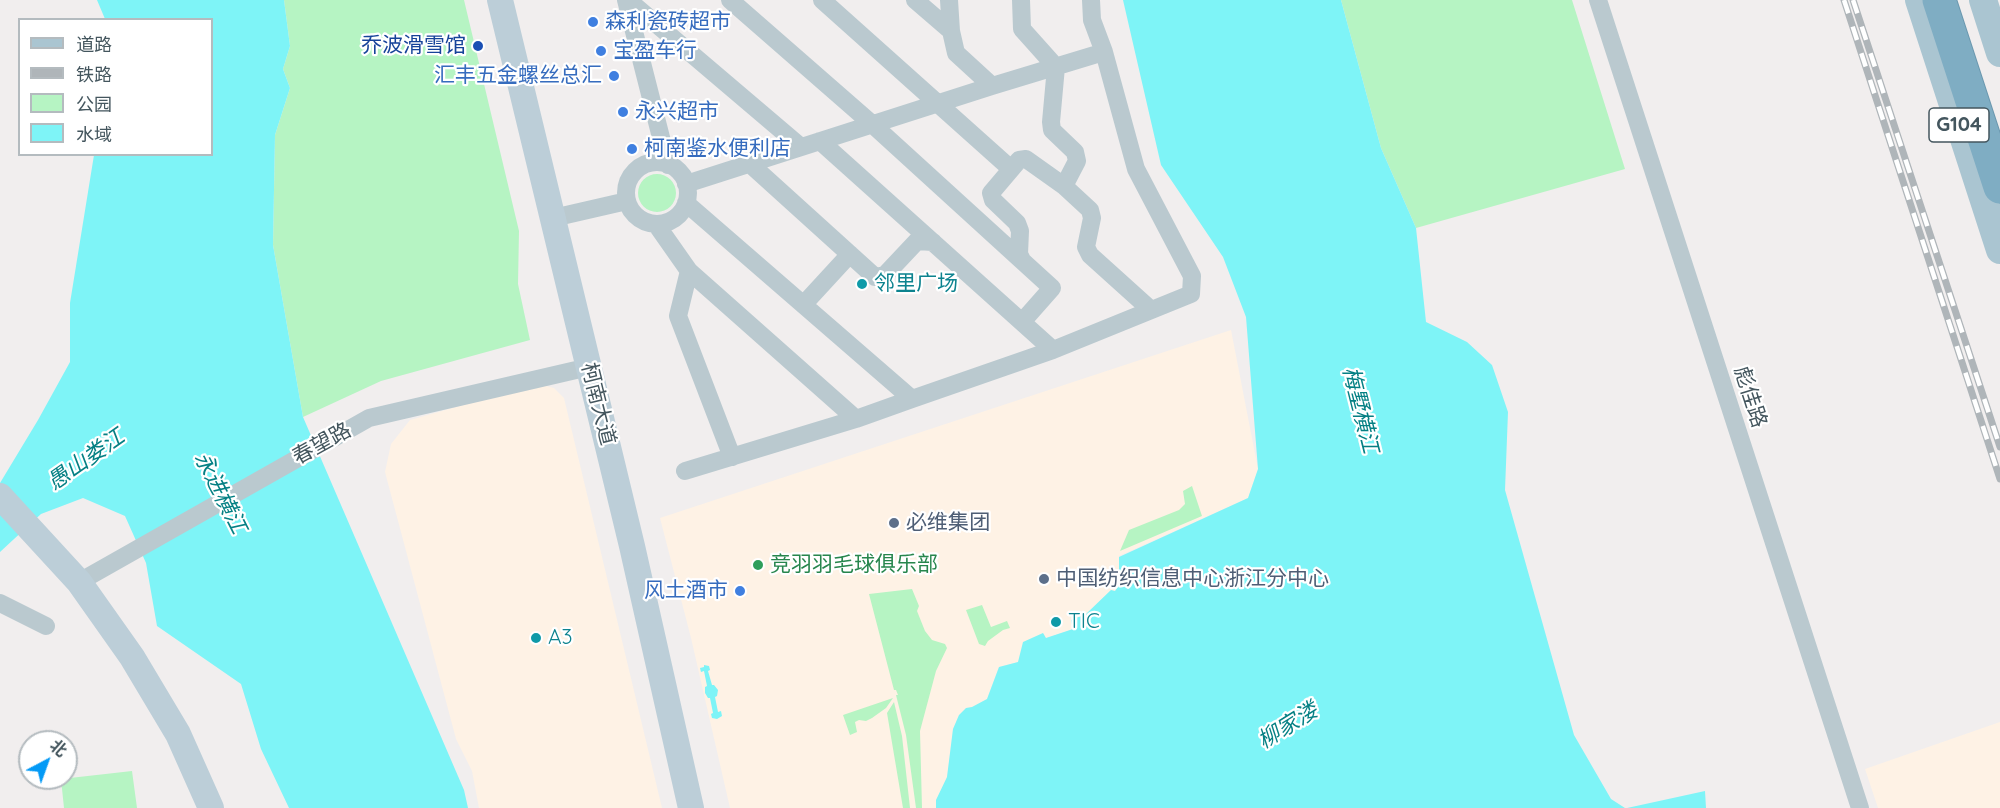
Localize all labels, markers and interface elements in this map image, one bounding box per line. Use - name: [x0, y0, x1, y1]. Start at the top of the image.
- place label: 森利瓷砖超市: [605, 9, 731, 35]
- marker: 森利瓷砖超市: [586, 15, 600, 29]
- legend: [18, 18, 213, 156]
- text: 道路: [76, 33, 112, 56]
- place label: 乔波滑雪馆: [361, 33, 466, 59]
- place label: 宝盈车行: [613, 38, 697, 64]
- marker: 乔波滑雪馆: [471, 39, 485, 53]
- marker: 宝盈车行: [594, 44, 608, 58]
- text: 铁路: [76, 63, 112, 86]
- place label: 汇丰五金螺丝总汇: [434, 63, 602, 89]
- marker: 汇丰五金螺丝总汇: [607, 69, 621, 83]
- text: 公园: [76, 93, 112, 116]
- place label: 永兴超市: [635, 99, 719, 125]
- marker: 永兴超市: [616, 105, 630, 119]
- road number: G104: [1929, 108, 1989, 142]
- text: 水域: [76, 123, 112, 146]
- place label: 柯南鉴水便利店: [644, 136, 791, 162]
- marker: 柯南鉴水便利店: [625, 142, 639, 156]
- place label: 邻里广场: [874, 271, 958, 297]
- marker: 邻里广场: [855, 277, 869, 291]
- street label: 柯南大道: [576, 360, 620, 448]
- street label: 彪佳路: [1728, 363, 1772, 431]
- water label: 梅墅横江: [1337, 364, 1383, 456]
- street label: 春望路: [288, 418, 356, 470]
- water label: 愚山娄江: [42, 424, 130, 496]
- water label: 永进横江: [188, 448, 252, 538]
- place label: 必维集团: [906, 510, 990, 536]
- marker: 必维集团: [887, 516, 901, 530]
- place label: 竞羽羽毛球俱乐部: [770, 552, 938, 578]
- marker: 竞羽羽毛球俱乐部: [751, 558, 765, 572]
- place label: 中国纺织信息中心浙江分中心: [1056, 566, 1329, 592]
- marker: 中国纺织信息中心浙江分中心: [1037, 572, 1051, 586]
- place label: 风土酒市: [644, 578, 728, 604]
- marker: 风土酒市: [733, 584, 747, 598]
- place label: TIC: [1068, 609, 1100, 635]
- marker: TIC: [1049, 615, 1063, 629]
- place label: A3: [548, 625, 573, 651]
- marker: A3: [529, 631, 543, 645]
- water label: 柳家溇: [1253, 697, 1323, 755]
- north arrow: [18, 730, 78, 790]
- text: 北: [46, 735, 71, 761]

